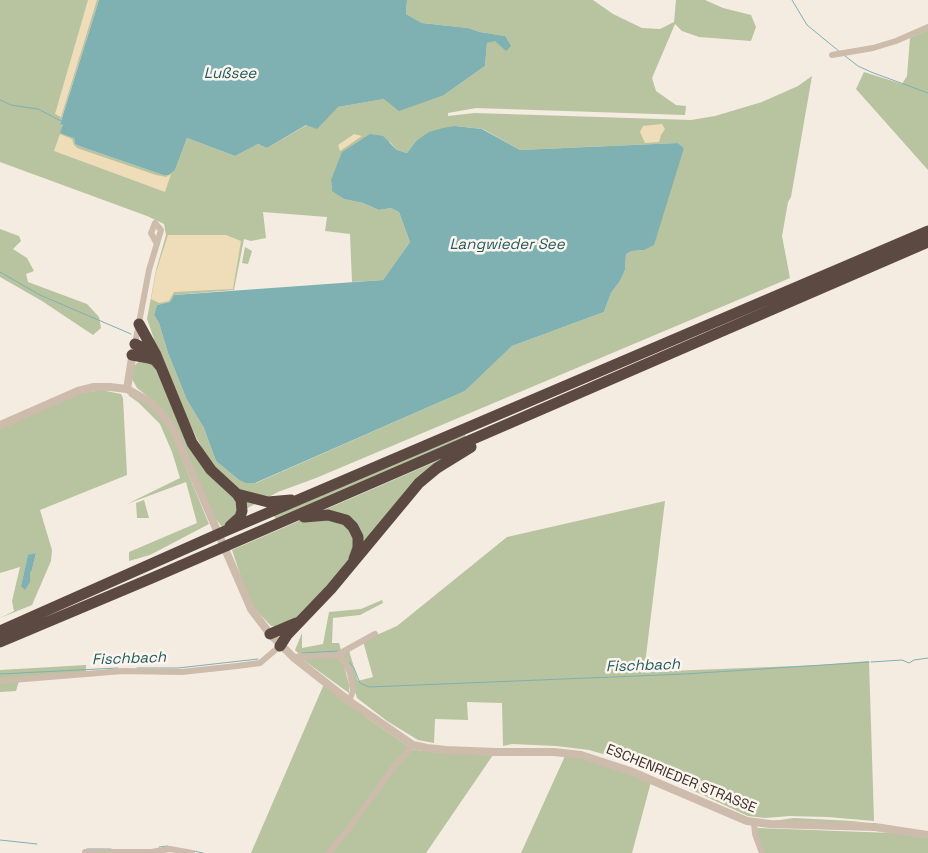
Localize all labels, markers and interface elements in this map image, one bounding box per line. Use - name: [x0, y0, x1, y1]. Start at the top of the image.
- water label: Lußsee: [204, 65, 256, 83]
- water label: Langwieder See: [449, 236, 565, 254]
- water label: Fischbach: [92, 649, 166, 669]
- water label: Fischbach: [606, 656, 680, 676]
- street label: ESCHENRIEDER STRASSE: [603, 741, 759, 817]

